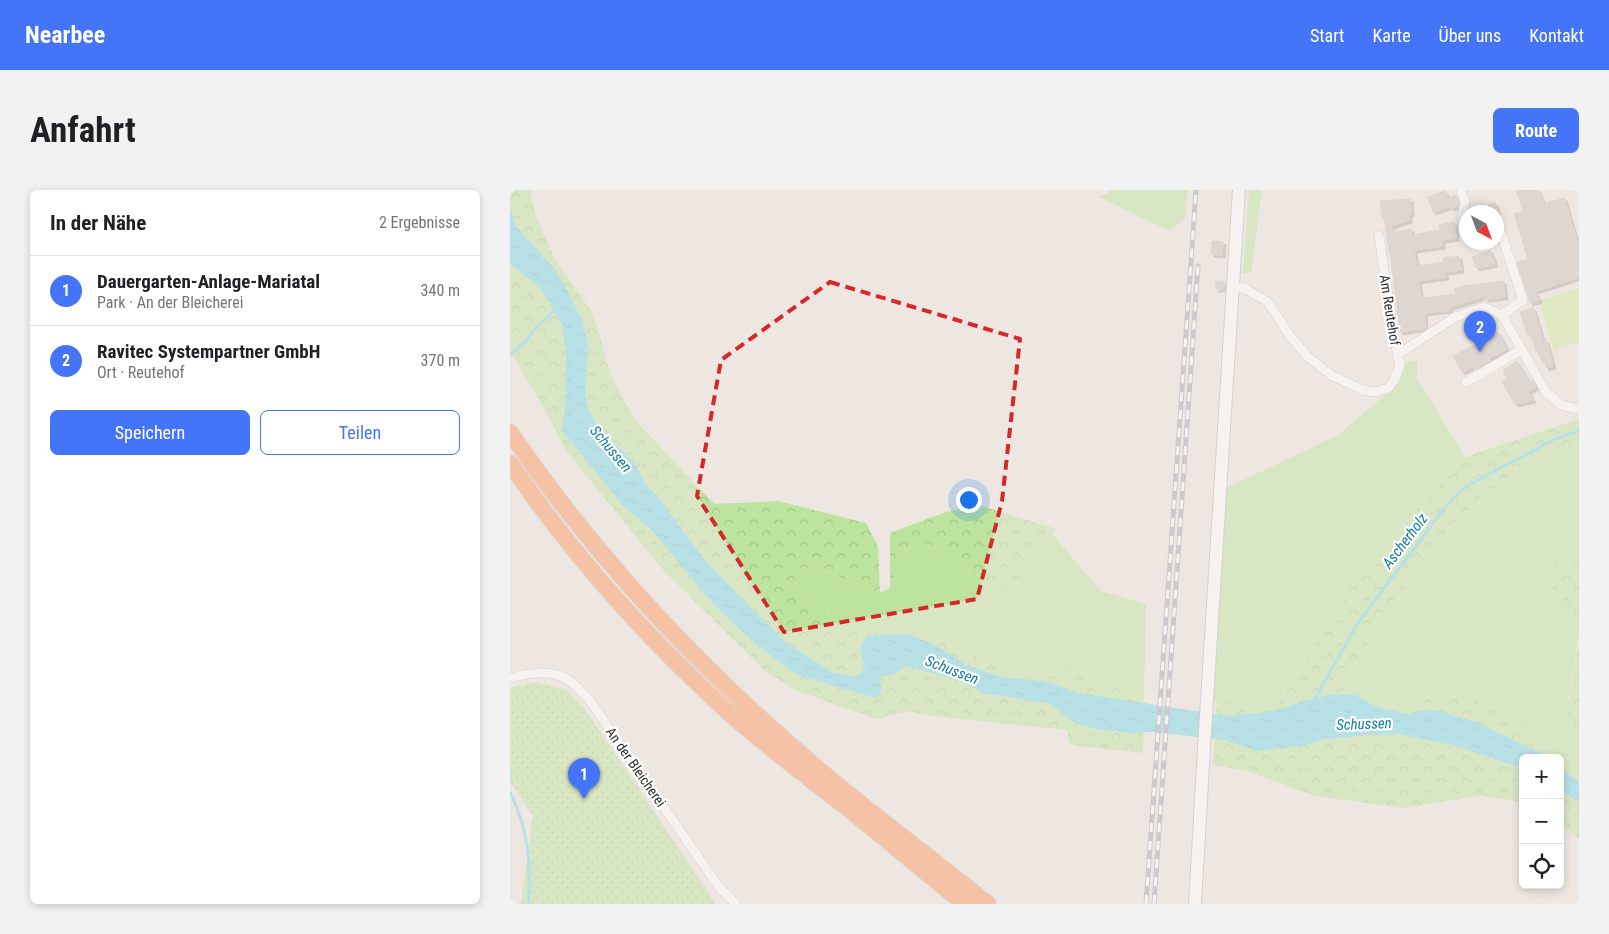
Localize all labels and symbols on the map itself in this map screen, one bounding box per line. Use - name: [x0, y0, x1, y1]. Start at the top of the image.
- north arrow: [1459, 205, 1504, 250]
- street label: Am Reutehof: [1377, 273, 1404, 347]
- pin: 2: [1464, 311, 1496, 352]
- water label: Schussen: [586, 422, 636, 476]
- your location: [956, 487, 982, 513]
- water label: Ascherholz: [1378, 510, 1432, 573]
- water label: Schussen: [923, 652, 981, 688]
- water label: Schussen: [1336, 714, 1392, 734]
- street label: An der Bleicherei: [603, 724, 669, 810]
- pin: 1: [568, 758, 600, 799]

